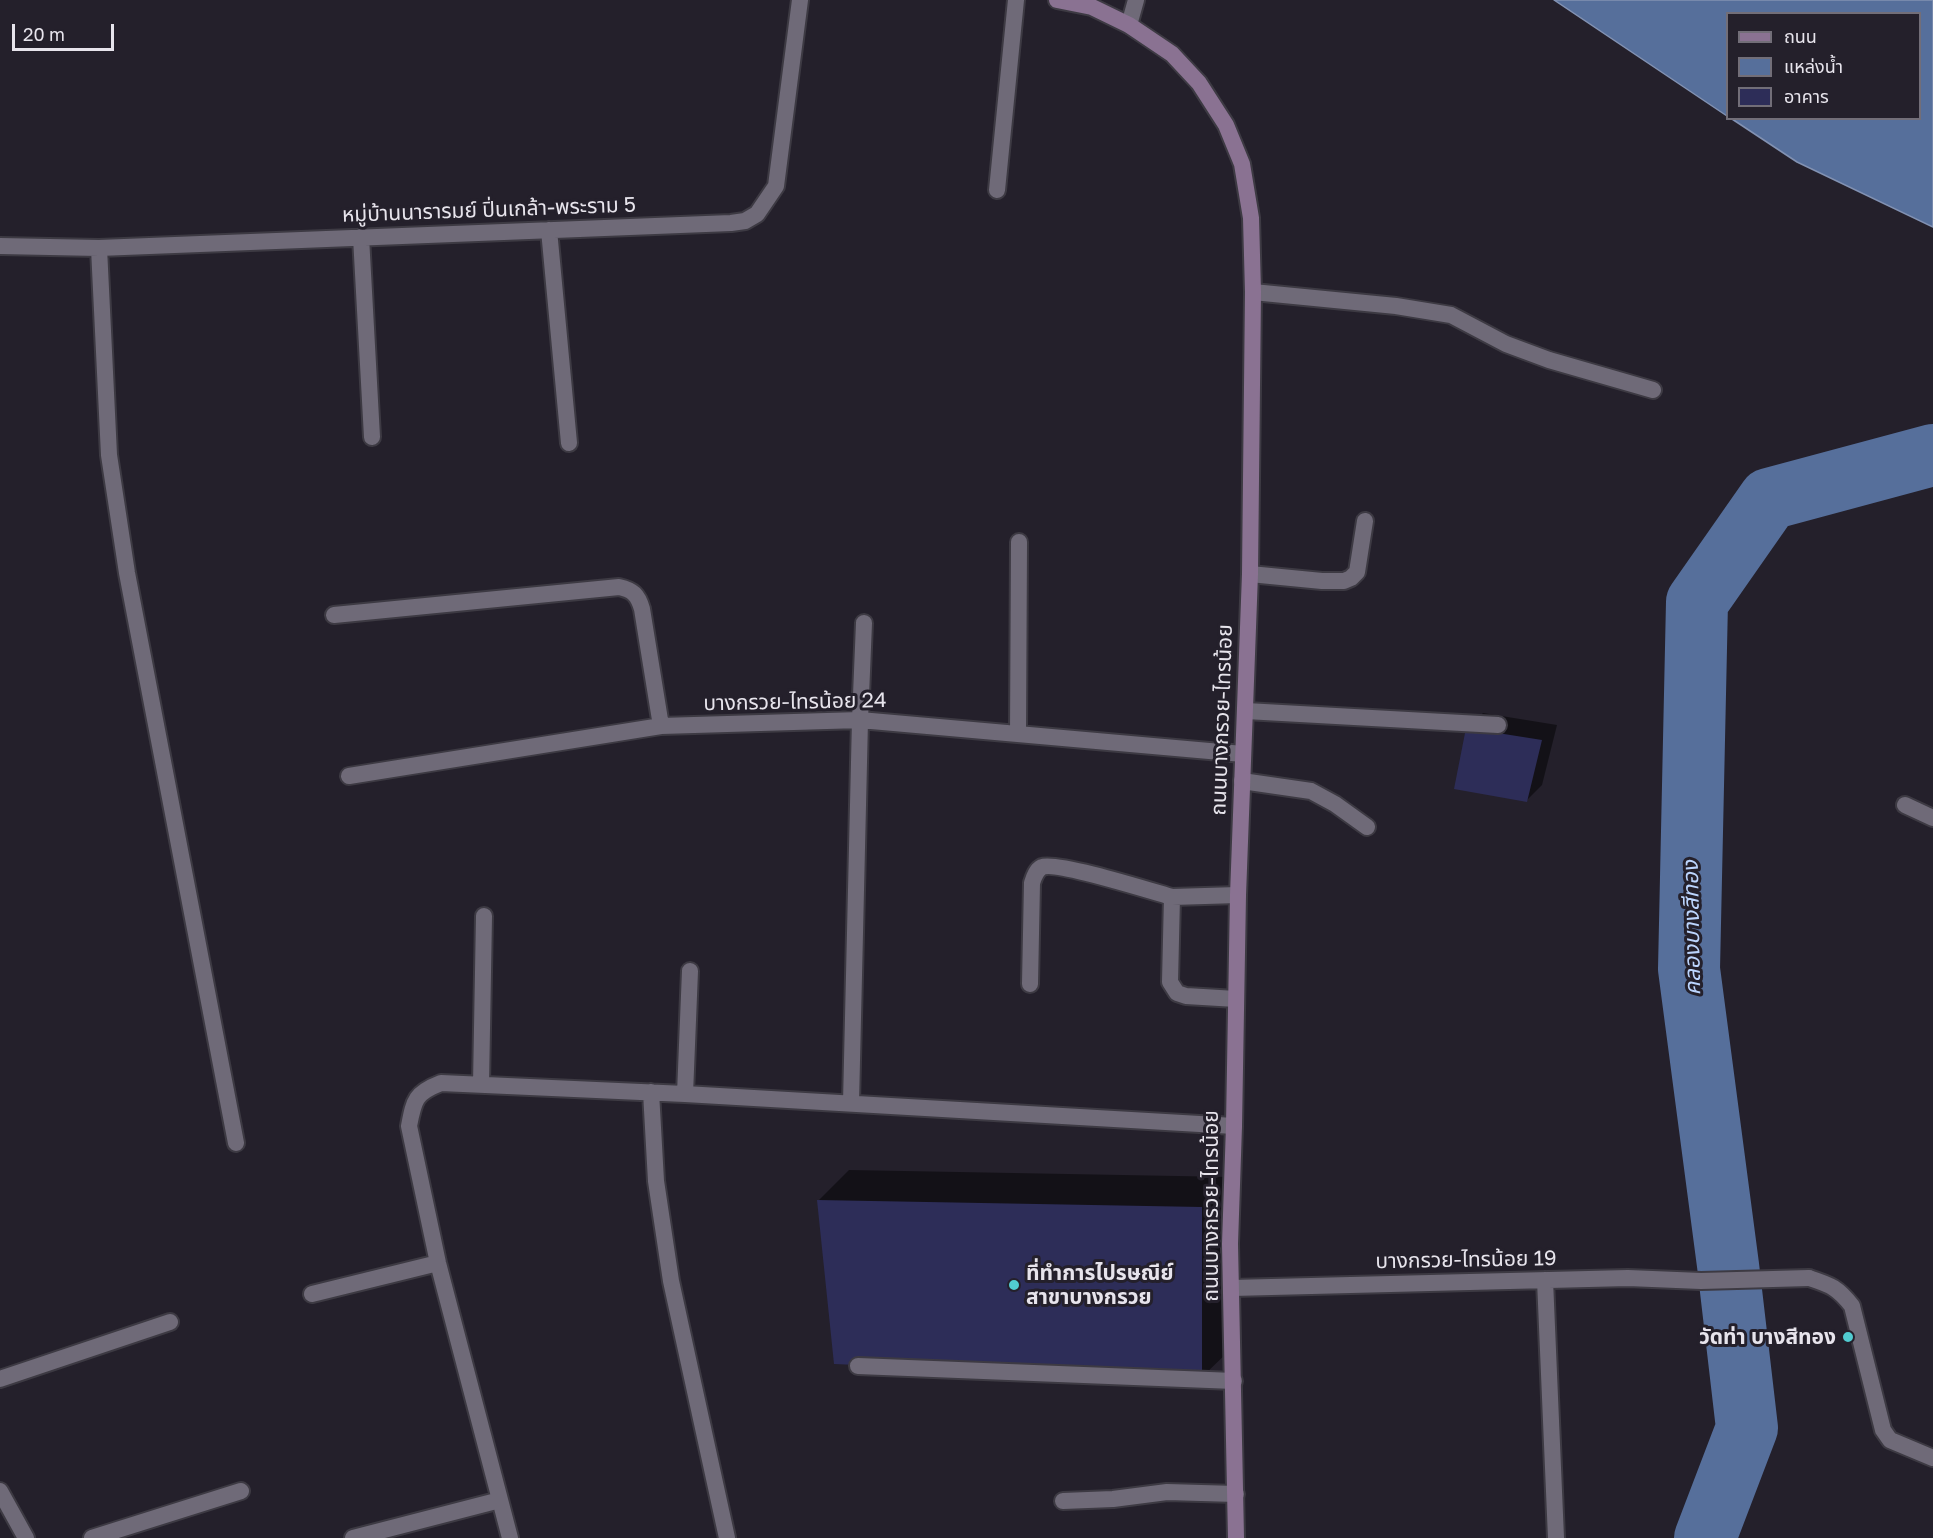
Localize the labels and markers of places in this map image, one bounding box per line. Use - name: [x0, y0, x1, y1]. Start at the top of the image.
- place label: ที่ทำการไปรษณีย์ สาขาบางกรวย: [1026, 1260, 1174, 1310]
- marker: ที่ทำการไปรษณีย์ สาขาบางกรวย: [1007, 1278, 1021, 1292]
- place label: วัดท่า บางสีทอง: [1699, 1324, 1836, 1350]
- marker: วัดท่า บางสีทอง: [1841, 1330, 1855, 1344]

